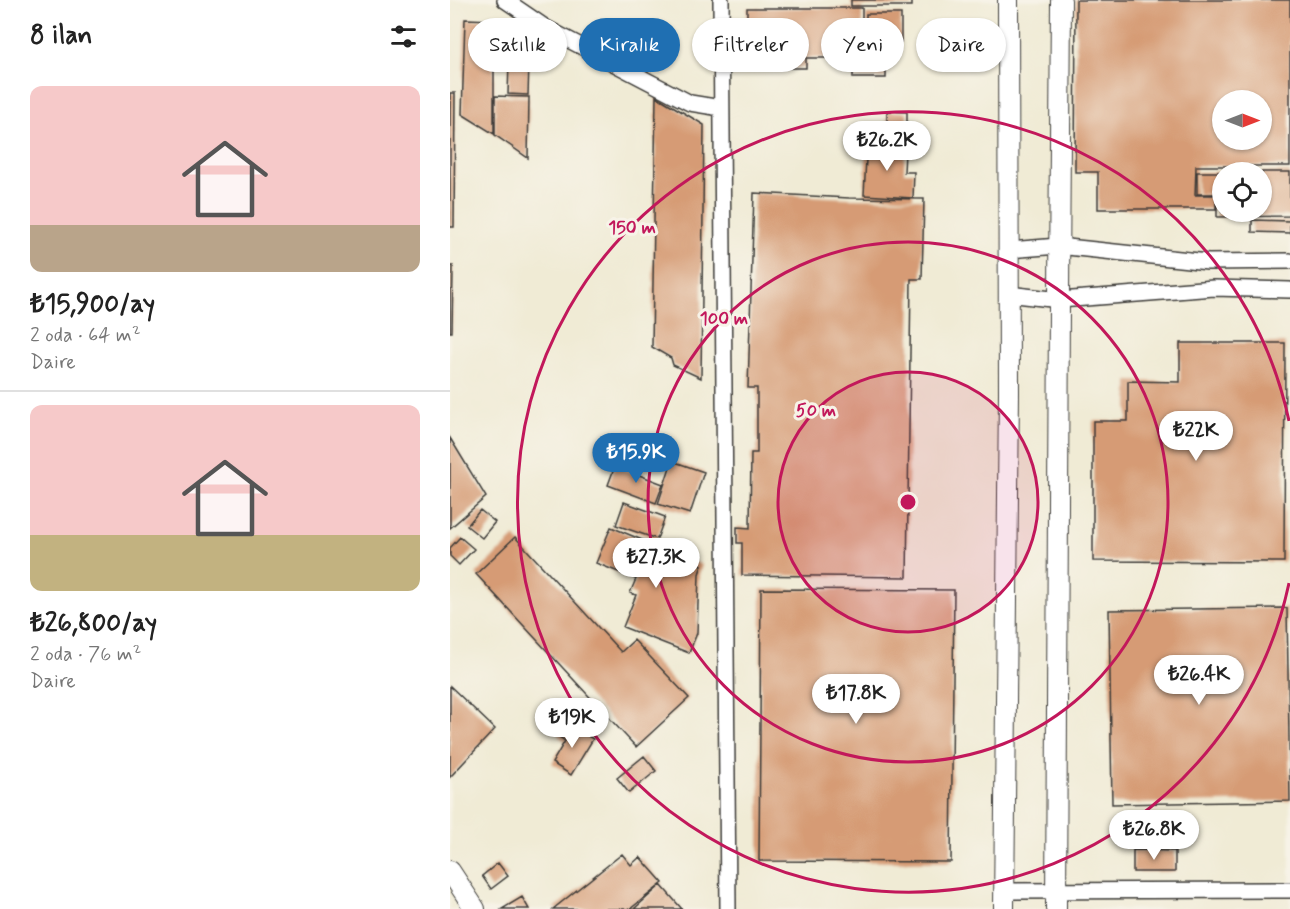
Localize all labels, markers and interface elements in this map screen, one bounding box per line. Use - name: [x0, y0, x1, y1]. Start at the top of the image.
- chip: Satılık: [468, 18, 567, 72]
- chip: Kiralık: [579, 18, 680, 72]
- chip: Filtreler: [692, 18, 809, 72]
- chip: Yeni: [821, 18, 904, 72]
- chip: Daire: [916, 18, 1006, 72]
- text: 8 ilan: [30, 19, 92, 53]
- icon: filters: [387, 20, 420, 53]
- north arrow: [1212, 90, 1272, 150]
- map controls: [1212, 90, 1272, 222]
- pin: ₺26.2K: [838, 121, 936, 172]
- icon: home: [171, 125, 279, 233]
- text: ₺26.2K: [857, 127, 917, 154]
- button: locate: [1212, 162, 1272, 222]
- text: 150 m: [608, 216, 656, 240]
- text: ₺15,900/ay: [30, 288, 155, 322]
- text: 100 m: [700, 307, 748, 331]
- text: 2 oda · 64 m²: [30, 322, 141, 349]
- text: Daire: [30, 349, 76, 376]
- text: 50 m: [796, 399, 836, 423]
- pin: ₺22K: [1160, 411, 1232, 462]
- text: ₺22K: [1173, 417, 1219, 444]
- pin: ₺15.9K: [587, 433, 685, 484]
- text: ₺15.9K: [606, 439, 666, 466]
- icon: home: [171, 444, 279, 552]
- centre of rings: [898, 492, 918, 512]
- pin: ₺27.3K: [607, 538, 705, 589]
- text: ₺27.3K: [627, 544, 685, 571]
- text: ₺26,800/ay: [30, 607, 157, 641]
- text: 2 oda · 76 m²: [30, 641, 141, 668]
- pin: ₺26.4K: [1150, 655, 1248, 706]
- text: ₺26.4K: [1168, 661, 1230, 688]
- text: Daire: [30, 668, 76, 695]
- pin: ₺17.8K: [807, 674, 905, 725]
- text: ₺17.8K: [826, 680, 886, 707]
- pin: ₺19K: [536, 698, 608, 749]
- text: ₺19K: [549, 704, 595, 731]
- pin: ₺26.8K: [1105, 810, 1203, 861]
- text: ₺26.8K: [1123, 816, 1185, 843]

